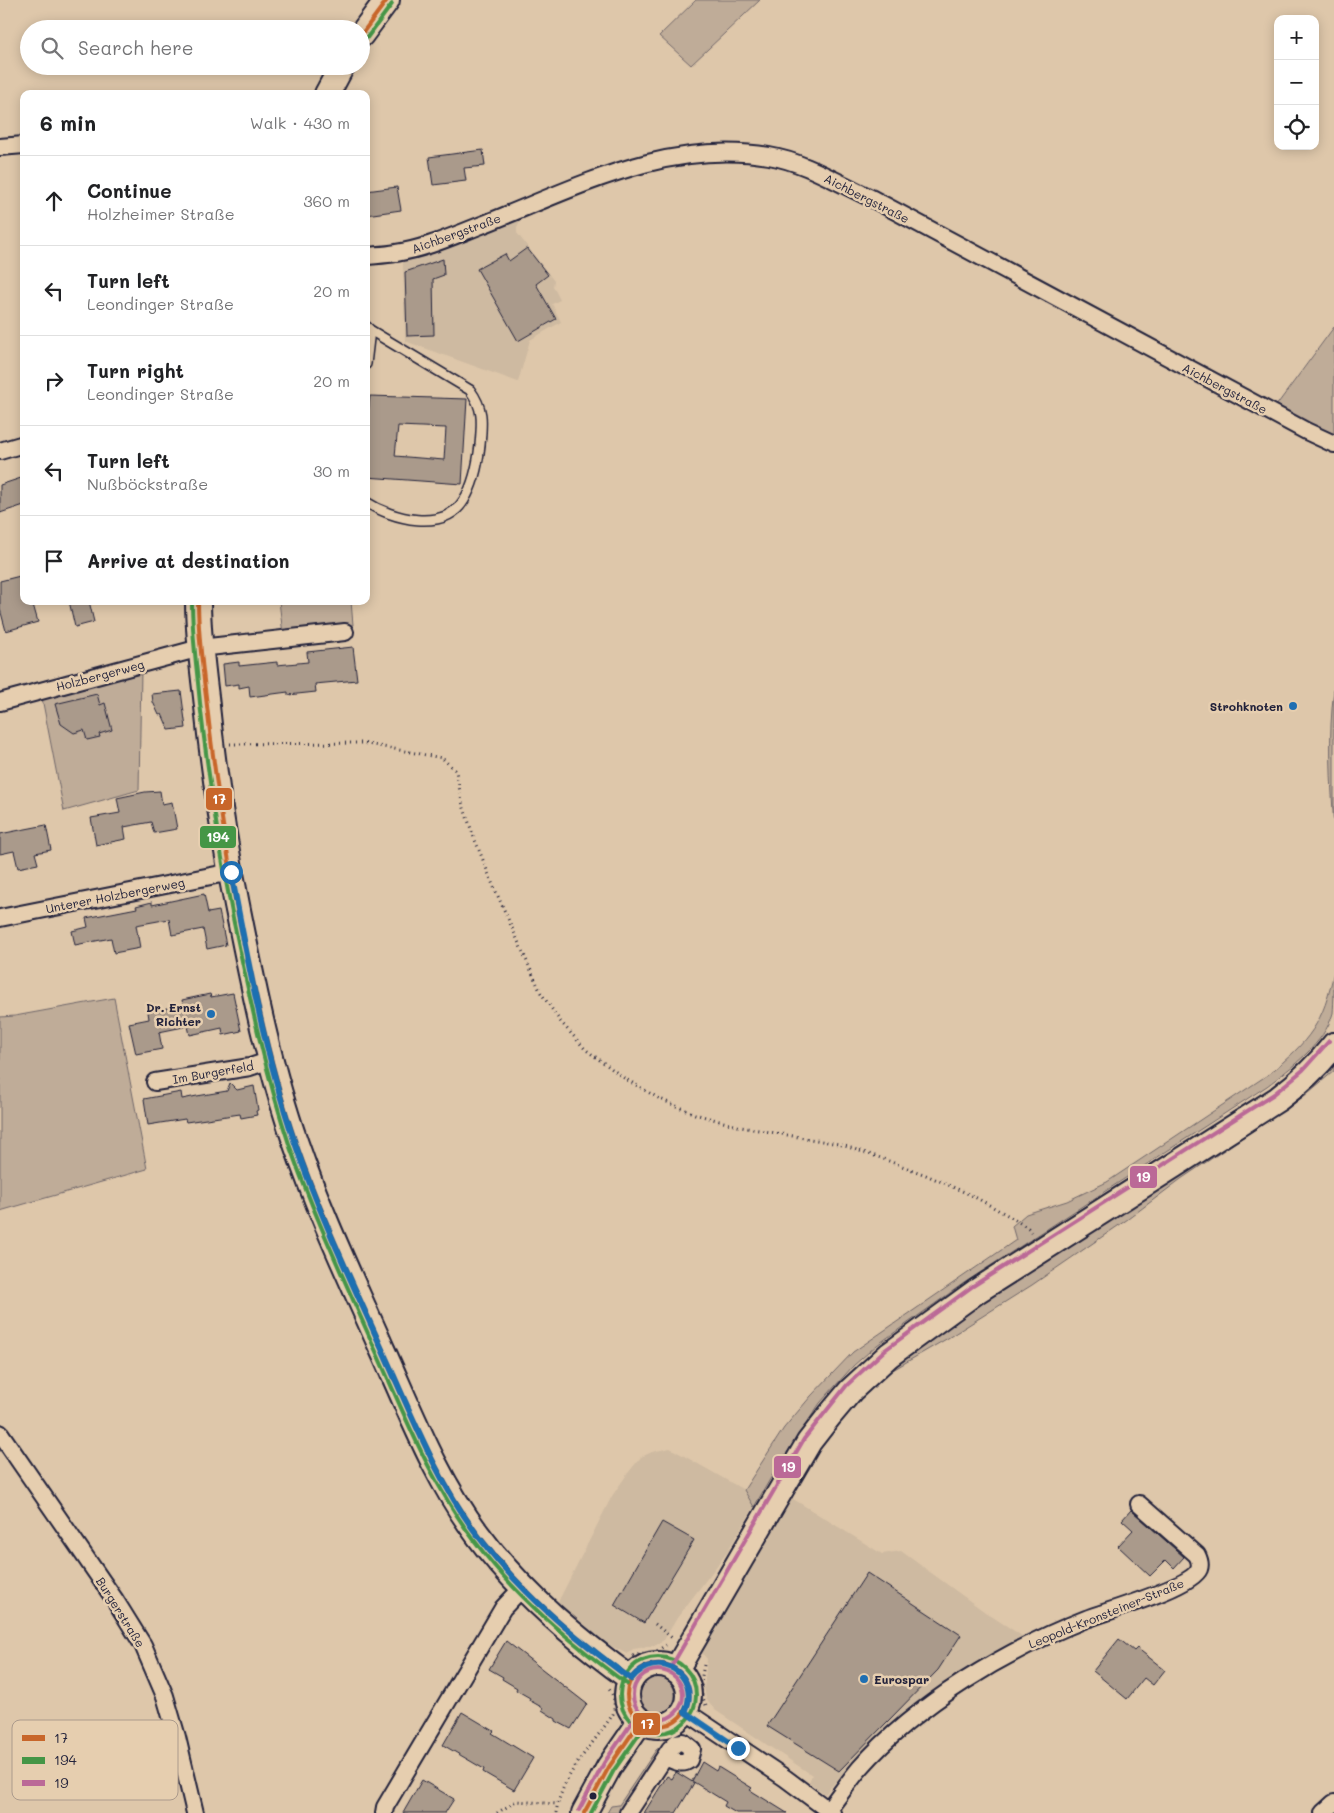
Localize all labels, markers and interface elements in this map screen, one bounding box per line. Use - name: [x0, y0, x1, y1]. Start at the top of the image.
- map controls: [1274, 15, 1319, 150]
- button: +: [1274, 15, 1319, 60]
- search box: [20, 20, 370, 75]
- icon: search: [38, 34, 66, 62]
- text: Search here: [78, 35, 194, 60]
- button: −: [1274, 60, 1319, 105]
- button: locate: [1274, 105, 1319, 150]
- text: 6 min: [40, 109, 96, 136]
- text: Walk · 430 m: [250, 112, 350, 133]
- street label: Aichbergstraße: [822, 170, 912, 226]
- text: Continue: [87, 178, 172, 203]
- icon: ahead: [40, 187, 68, 215]
- text: 360 m: [303, 190, 350, 211]
- text: Holzheimer Straße: [87, 203, 235, 224]
- street label: Aichbergstraße: [409, 209, 503, 257]
- text: Turn left: [87, 268, 170, 293]
- icon: left: [40, 277, 68, 305]
- text: 20 m: [313, 280, 350, 301]
- text: Leondinger Straße: [87, 293, 234, 314]
- text: Turn right: [87, 358, 184, 383]
- street label: Aichbergstraße: [1180, 359, 1270, 417]
- icon: right: [40, 367, 68, 395]
- text: 20 m: [313, 370, 350, 391]
- text: Leondinger Straße: [87, 383, 234, 404]
- text: Turn left: [87, 448, 170, 473]
- icon: left: [40, 457, 68, 485]
- text: 30 m: [313, 460, 350, 481]
- text: Nußböckstraße: [87, 473, 208, 494]
- icon: arrive: [40, 547, 68, 575]
- text: Arrive at destination: [87, 548, 290, 573]
- street label: Holzbergerweg: [54, 656, 146, 694]
- place label: Strohknoten: [1210, 698, 1283, 714]
- marker: Strohknoten: [1287, 700, 1299, 712]
- line badge: 17: [205, 787, 233, 811]
- text: 17: [212, 789, 226, 808]
- line badge: 194: [199, 825, 237, 849]
- text: 194: [206, 827, 230, 846]
- route start: [220, 861, 243, 884]
- street label: Unterer Holzbergerweg: [44, 874, 186, 916]
- place label: Dr. Ernst Richter: [146, 999, 201, 1029]
- marker: Dr. Ernst Richter: [205, 1008, 217, 1020]
- street label: Im Burgerfeld: [171, 1057, 255, 1087]
- line badge: 19: [1129, 1165, 1158, 1189]
- text: 19: [1136, 1167, 1151, 1186]
- line badge: 19: [773, 1455, 802, 1479]
- text: 19: [781, 1457, 796, 1476]
- street label: Burgerstraße: [93, 1574, 149, 1650]
- street label: Leopold-Kronsteiner-Straße: [1026, 1574, 1186, 1652]
- place label: Eurospar: [874, 1671, 929, 1687]
- marker: Eurospar: [858, 1673, 870, 1685]
- line badge: 17: [632, 1712, 661, 1736]
- text: 17: [640, 1714, 654, 1733]
- legend: [12, 1720, 178, 1800]
- text: 17: [54, 1728, 68, 1747]
- route end: [727, 1737, 750, 1760]
- text: 194: [54, 1750, 78, 1769]
- text: 19: [54, 1773, 69, 1792]
- unlabelled marker: [588, 1791, 598, 1801]

